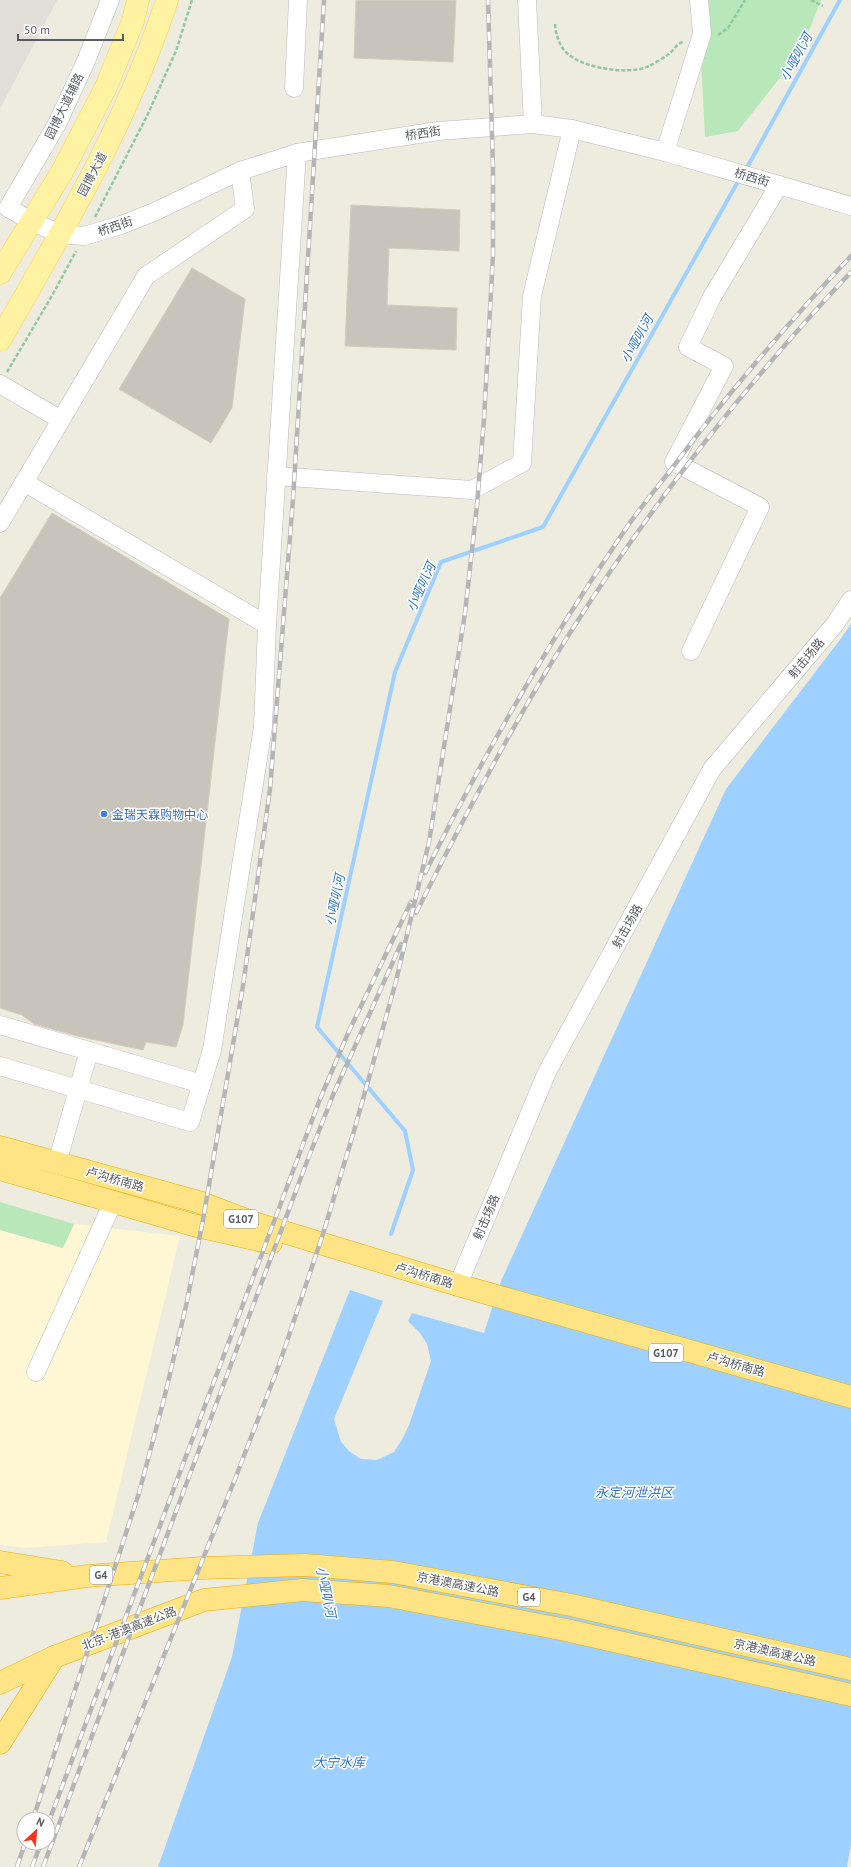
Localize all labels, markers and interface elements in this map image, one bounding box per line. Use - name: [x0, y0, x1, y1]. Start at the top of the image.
- scale bar: [18, 16, 123, 42]
- text: 50 m: [24, 22, 50, 37]
- water label: 小哑叭河: [776, 28, 817, 84]
- street label: 园博大道辅路: [41, 70, 87, 142]
- street label: 桥西街: [404, 123, 442, 143]
- street label: 园博大道: [74, 149, 110, 199]
- street label: 桥西街: [733, 165, 771, 189]
- street label: 桥西街: [96, 213, 134, 239]
- water label: 小哑叭河: [617, 310, 658, 366]
- water label: 小哑叭河: [403, 557, 441, 614]
- street label: 射击场路: [785, 635, 827, 681]
- place label: 金瑞天霖购物中心: [112, 807, 208, 822]
- marker: 金瑞天霖购物中心: [99, 809, 109, 819]
- water label: 小哑叭河: [321, 870, 349, 927]
- street label: 射击场路: [609, 901, 645, 951]
- street label: 卢沟桥南路: [84, 1164, 146, 1194]
- street label: 射击场路: [470, 1192, 502, 1242]
- road number: G107: [224, 1210, 258, 1228]
- street label: 卢沟桥南路: [393, 1259, 455, 1291]
- road number: G107: [649, 1344, 683, 1362]
- street label: 卢沟桥南路: [705, 1349, 767, 1379]
- water label: 永定河泄洪区: [595, 1484, 675, 1501]
- water label: 小哑叭河: [312, 1565, 340, 1622]
- road number: G4: [90, 1566, 112, 1584]
- street label: 京港澳高速公路: [415, 1569, 501, 1599]
- road number: G4: [518, 1588, 540, 1606]
- street label: 北京-港澳高速公路: [79, 1603, 179, 1653]
- street label: 京港澳高速公路: [732, 1635, 818, 1669]
- water label: 大宁水库: [313, 1754, 367, 1771]
- north arrow: [16, 1811, 56, 1851]
- text: N: [34, 1814, 47, 1830]

